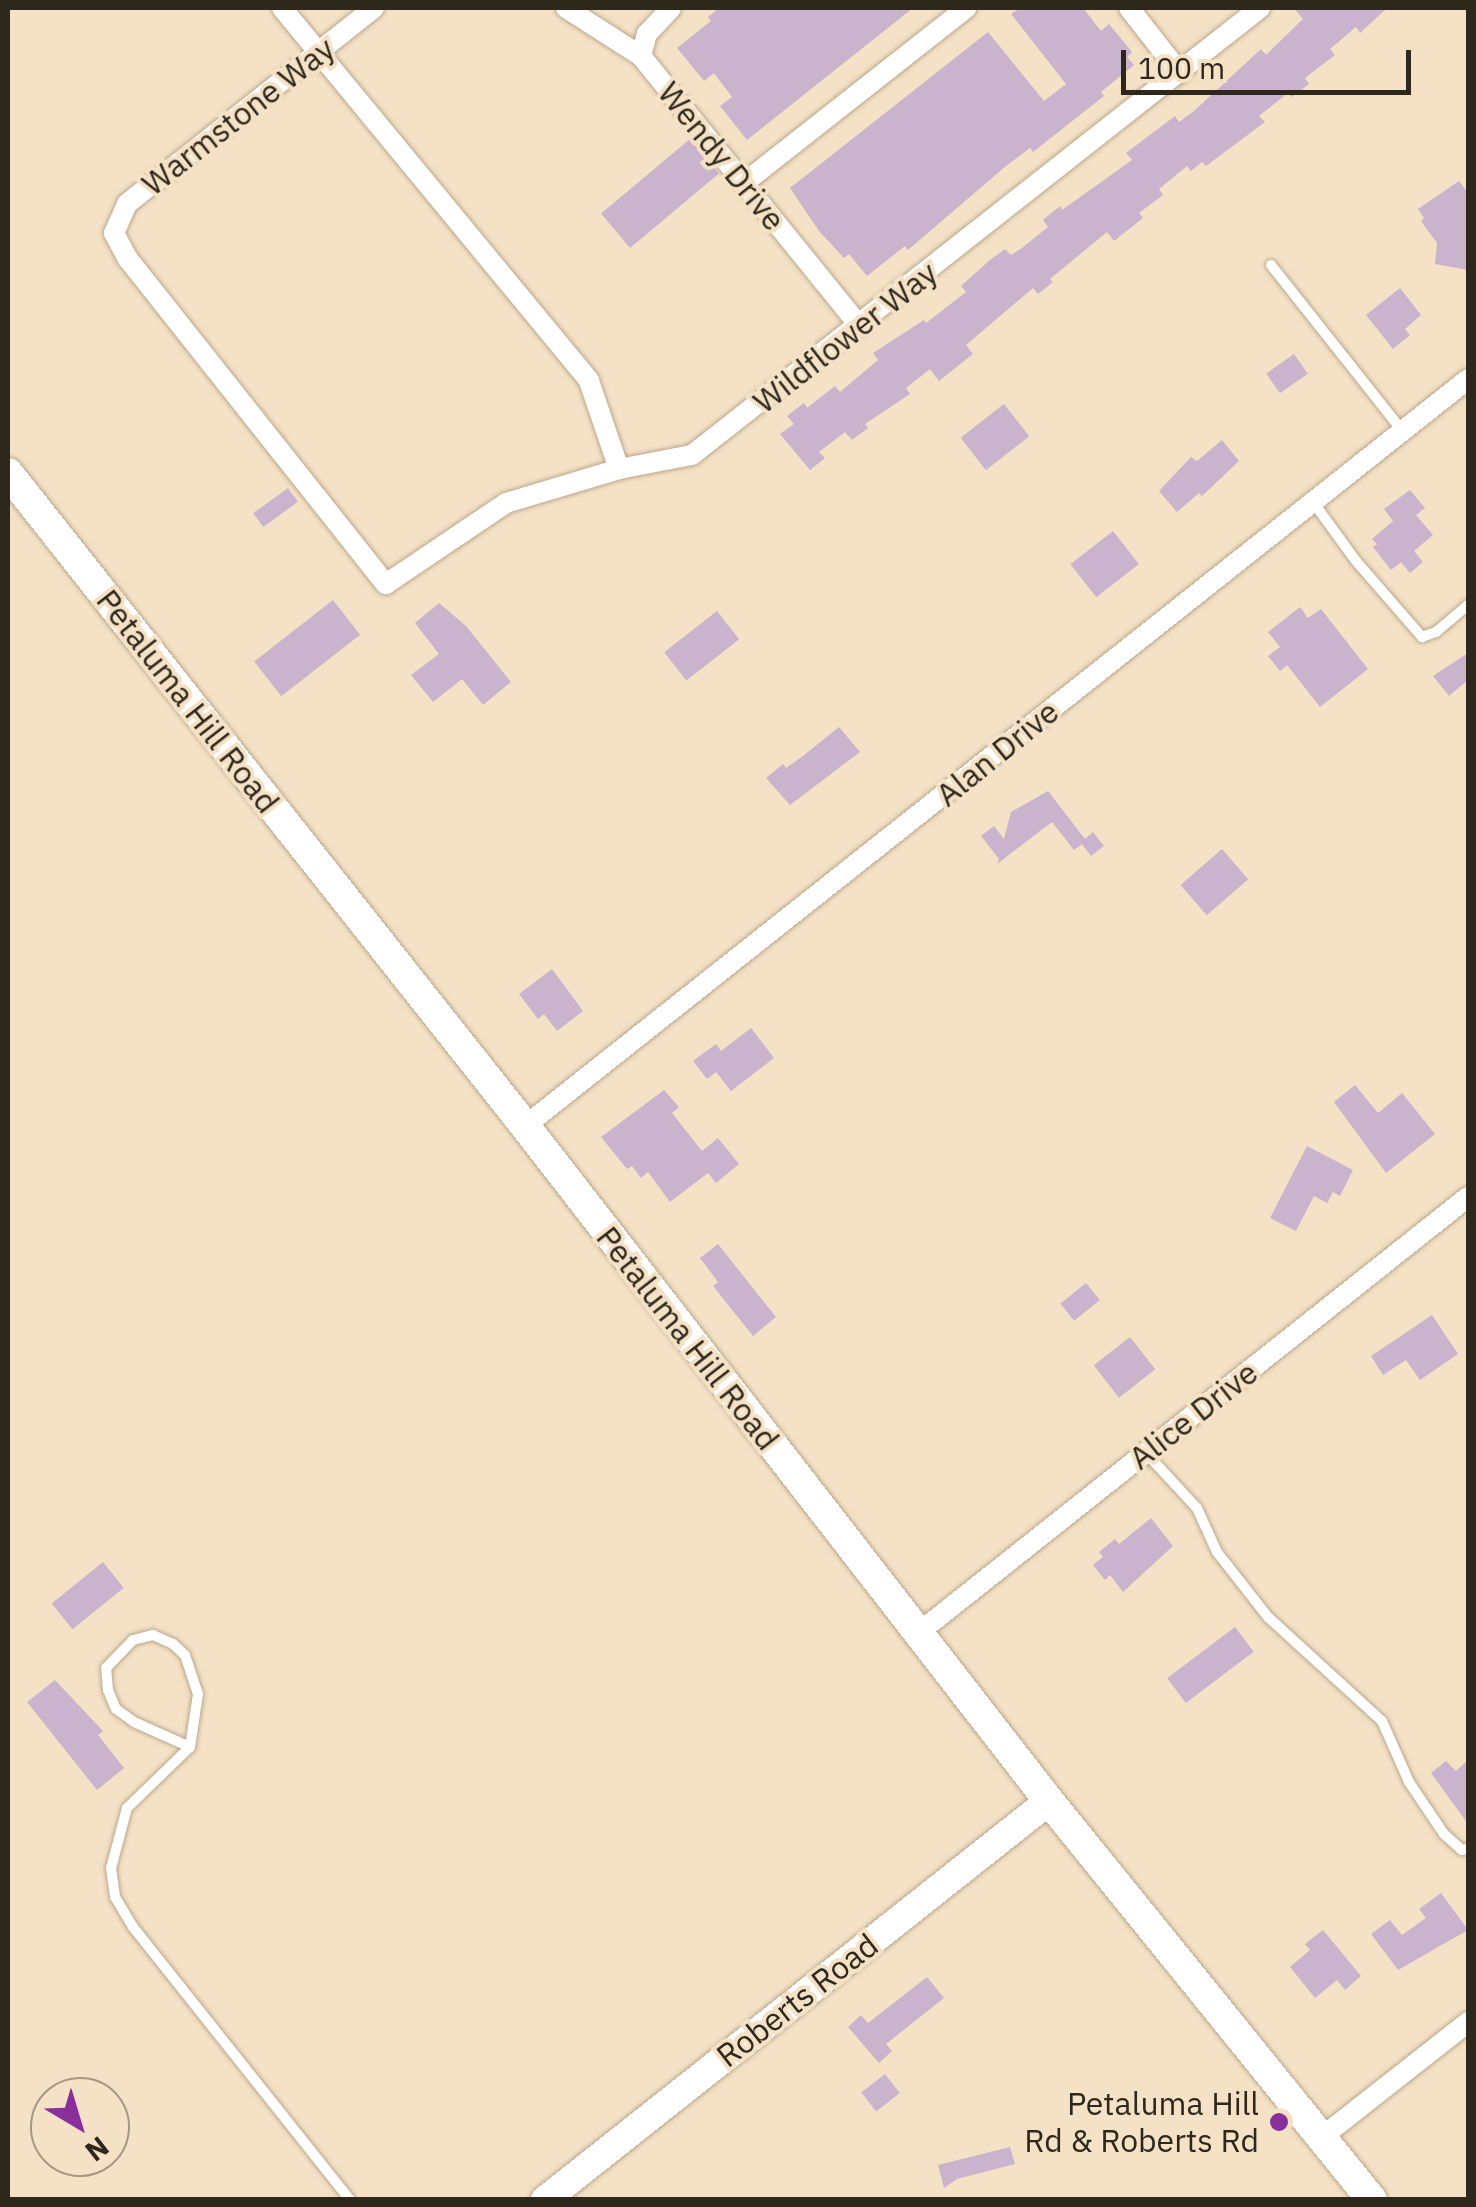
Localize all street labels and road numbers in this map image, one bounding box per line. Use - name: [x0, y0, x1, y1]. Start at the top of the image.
- street label: Warmstone Way: [134, 29, 342, 203]
- street label: Wendy Drive: [650, 74, 794, 238]
- street label: Wildflower Way: [745, 253, 945, 421]
- street label: Petaluma Hill Road: [89, 582, 287, 820]
- street label: Alan Drive: [928, 692, 1066, 814]
- street label: Petaluma Hill Road: [589, 1219, 787, 1457]
- street label: Alice Drive: [1121, 1353, 1265, 1477]
- street label: Roberts Road: [709, 1925, 885, 2075]

